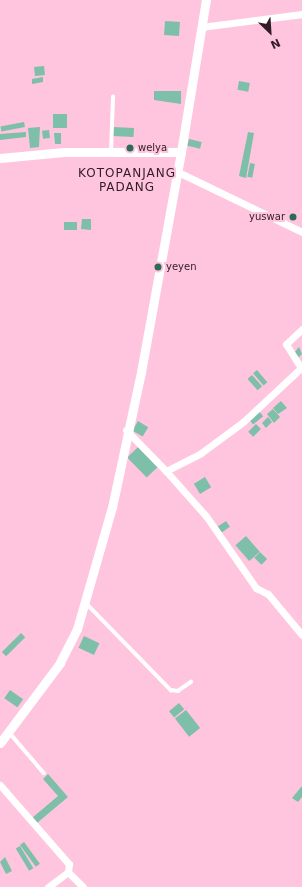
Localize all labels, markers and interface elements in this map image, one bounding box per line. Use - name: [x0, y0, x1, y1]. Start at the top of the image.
- north arrow: [250, 12, 290, 52]
- text: N: [268, 35, 282, 51]
- place label: welya: [138, 142, 167, 154]
- marker: welya: [125, 143, 135, 153]
- district label: KOTOPANJANG PADANG: [78, 167, 176, 195]
- place label: yuswar: [249, 211, 285, 223]
- marker: yuswar: [288, 212, 298, 222]
- place label: yeyen: [166, 261, 196, 273]
- marker: yeyen: [153, 262, 163, 272]

